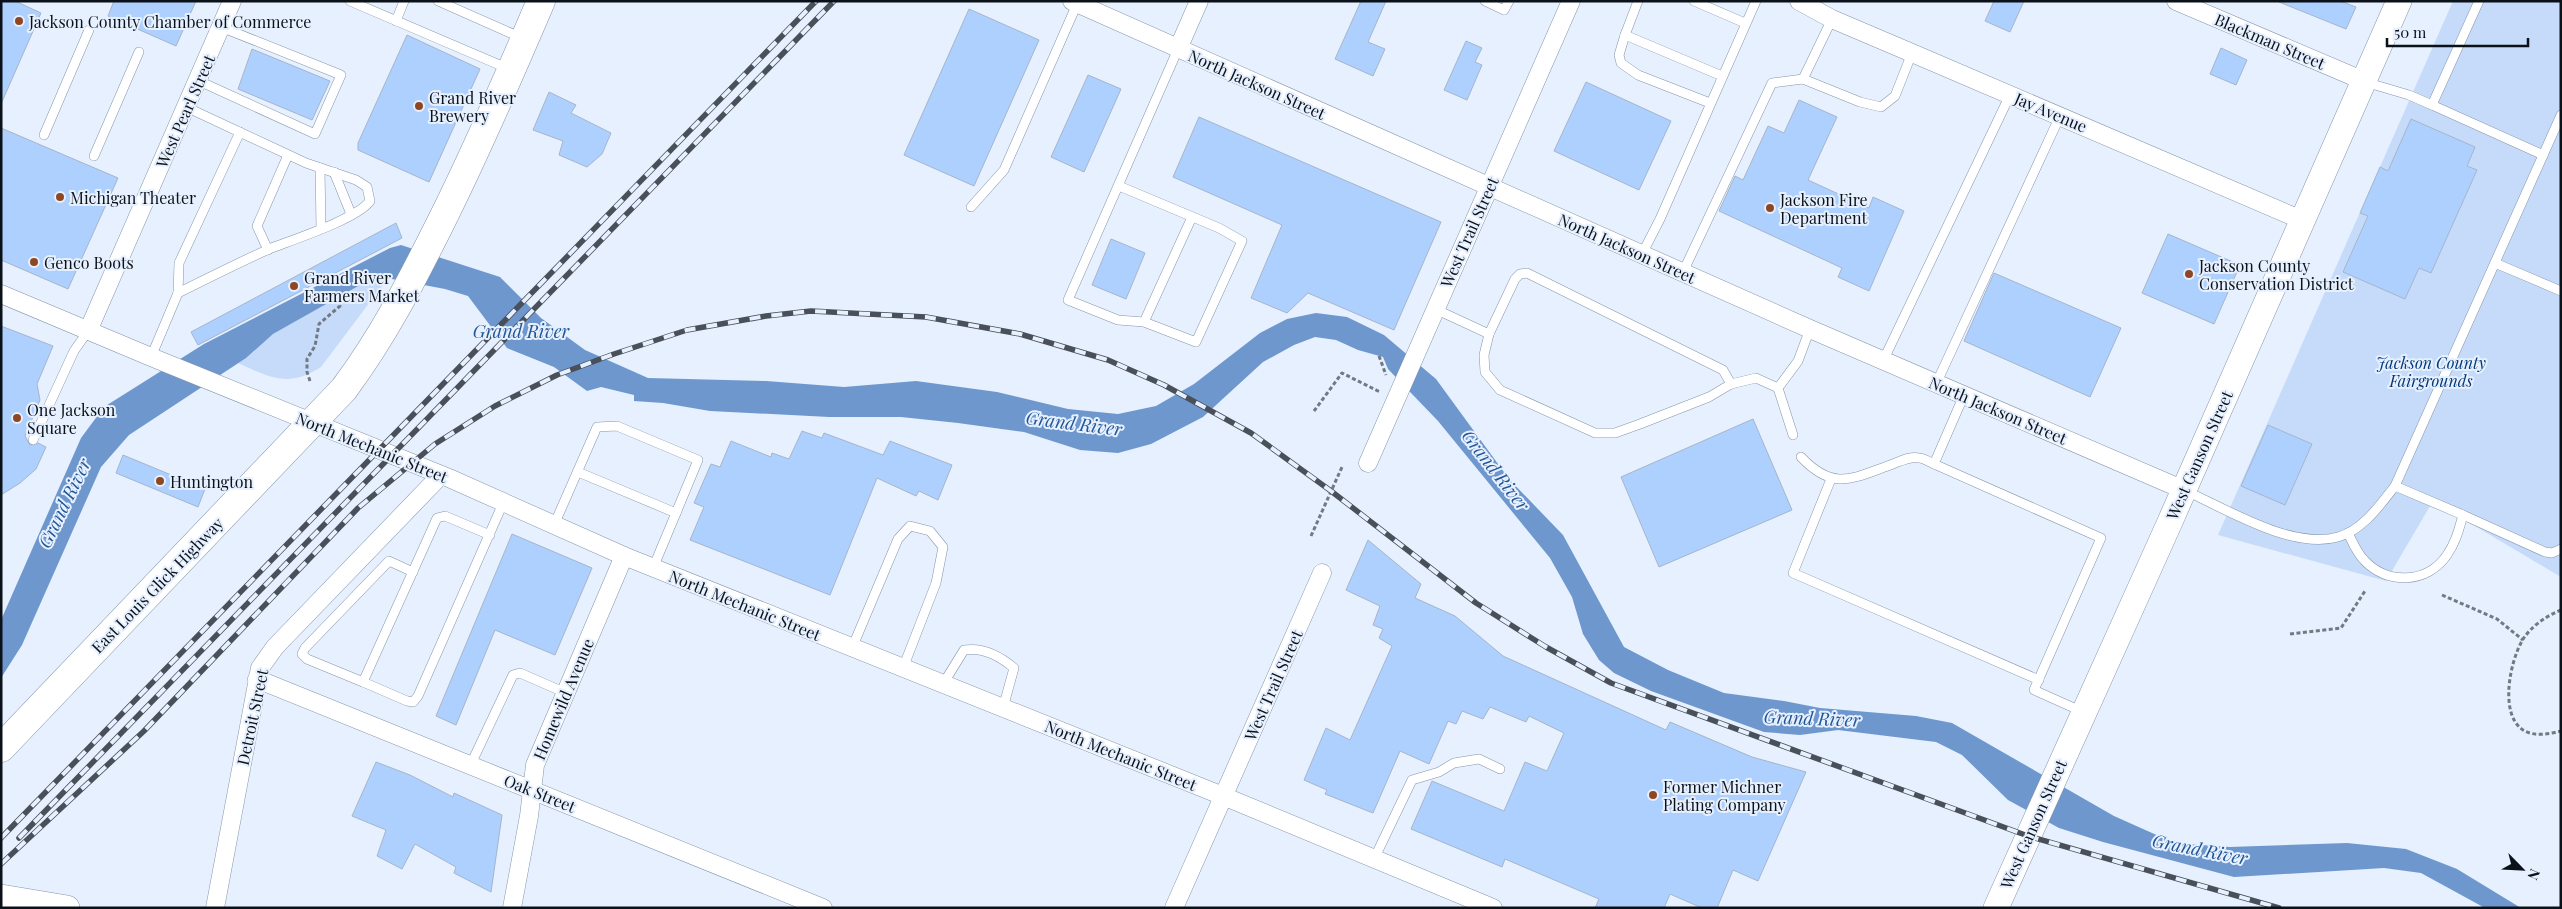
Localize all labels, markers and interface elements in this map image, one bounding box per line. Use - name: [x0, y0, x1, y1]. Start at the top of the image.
- street label: Blackman Street: [2212, 8, 2329, 74]
- place label: Jackson County Chamber of Commerce: [28, 11, 311, 32]
- marker: Jackson County Chamber of Commerce: [13, 15, 25, 27]
- scale bar: [2387, 15, 2528, 47]
- text: 50 m: [2394, 22, 2427, 42]
- street label: North Jackson Street: [1185, 44, 1329, 124]
- street label: West Pearl Street: [150, 51, 219, 172]
- place label: Grand River Brewery: [429, 87, 516, 126]
- street label: Jay Avenue: [2011, 87, 2090, 137]
- marker: Grand River Brewery: [413, 100, 425, 112]
- street label: West Trail Street: [1435, 173, 1503, 291]
- place label: Michigan Theater: [70, 187, 196, 208]
- place label: Jackson Fire Department: [1779, 189, 1868, 228]
- marker: Michigan Theater: [54, 191, 66, 203]
- marker: Jackson Fire Department: [1764, 202, 1776, 214]
- street label: North Jackson Street: [1555, 208, 1699, 288]
- place label: Genco Boots: [44, 252, 134, 273]
- place label: Jackson County Conservation District: [2198, 255, 2354, 294]
- marker: Genco Boots: [28, 256, 40, 268]
- place label: Grand River Farmers Market: [304, 267, 420, 306]
- marker: Jackson County Conservation District: [2183, 268, 2195, 280]
- marker: Grand River Farmers Market: [288, 280, 300, 292]
- water label: Grand River: [473, 319, 571, 343]
- park label: Jackson County Fairgrounds: [2376, 352, 2486, 391]
- street label: North Jackson Street: [1926, 371, 2070, 449]
- street label: West Ganson Street: [2161, 387, 2237, 524]
- place label: One Jackson Square: [27, 399, 116, 438]
- water label: Grand River: [1025, 405, 1125, 441]
- street label: North Mechanic Street: [293, 407, 451, 487]
- marker: One Jackson Square: [11, 412, 23, 424]
- water label: Grand River: [1457, 425, 1536, 516]
- water label: Grand River: [32, 453, 97, 552]
- place label: Huntington: [170, 471, 253, 492]
- marker: Huntington: [154, 475, 166, 487]
- street label: East Louis Glick Highway: [87, 513, 227, 657]
- street label: North Mechanic Street: [666, 565, 824, 645]
- street label: West Trail Street: [1239, 626, 1307, 744]
- street label: Homewild Avenue: [528, 635, 598, 763]
- street label: Detroit Street: [232, 667, 273, 767]
- water label: Grand River: [1763, 704, 1862, 732]
- street label: North Mechanic Street: [1042, 715, 1200, 795]
- street label: West Ganson Street: [1995, 756, 2071, 893]
- street label: Oak Street: [501, 769, 579, 817]
- place label: Former Michner Plating Company: [1663, 776, 1786, 815]
- marker: Former Michner Plating Company: [1647, 789, 1659, 801]
- water label: Grand River: [2150, 828, 2251, 870]
- north arrow: [2497, 844, 2547, 894]
- text: N: [2524, 866, 2545, 883]

